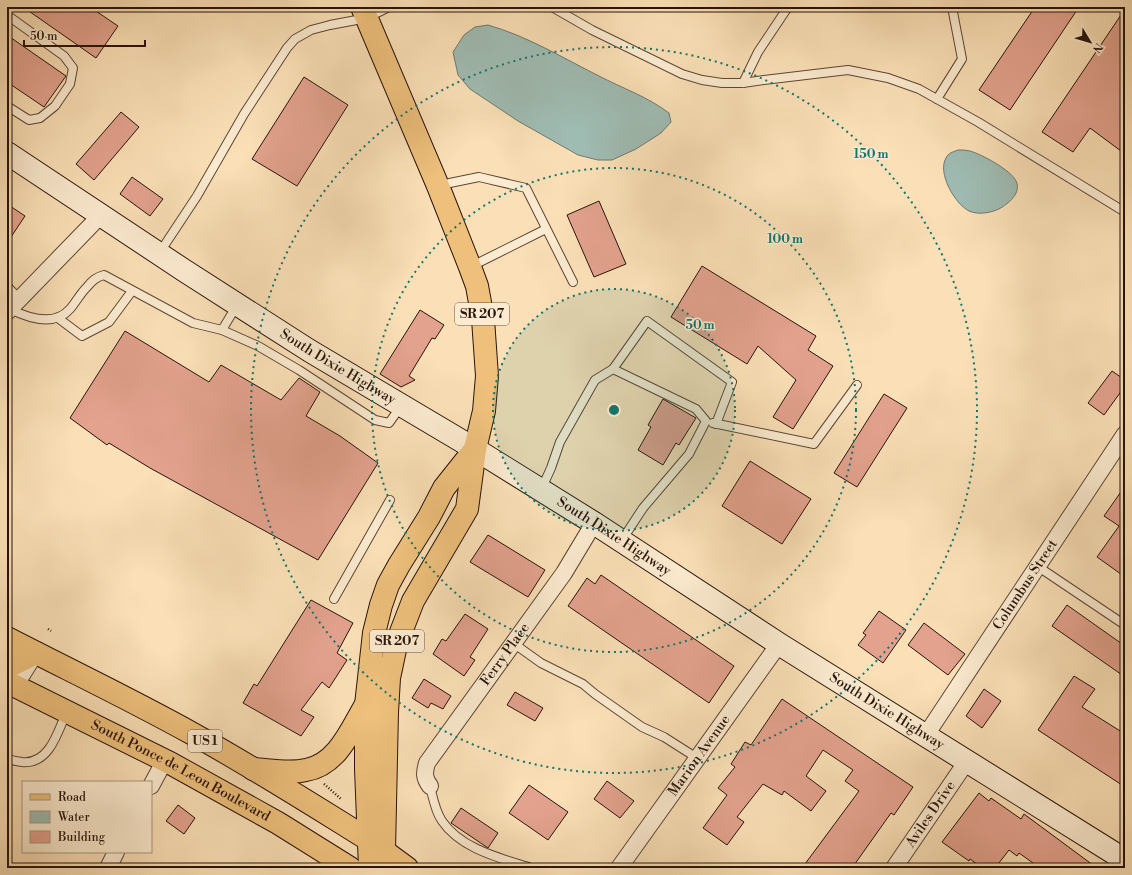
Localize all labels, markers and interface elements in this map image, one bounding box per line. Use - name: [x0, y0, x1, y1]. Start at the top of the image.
- scale bar: [24, 22, 145, 48]
- north arrow: [1070, 22, 1110, 62]
- text: 50 m: [30, 29, 58, 44]
- text: N: [1089, 40, 1105, 56]
- text: 150 m: [854, 147, 888, 162]
- text: 100 m: [767, 232, 803, 247]
- road number: SR 207: [455, 303, 509, 325]
- text: 50 m: [685, 318, 715, 333]
- street label: South Dixie Highway: [276, 325, 399, 409]
- centre of rings: [607, 403, 621, 417]
- street label: South Dixie Highway: [553, 493, 675, 580]
- street label: Columbus Street: [989, 536, 1062, 634]
- street label: Ferry Place: [477, 620, 534, 689]
- road number: SR 207: [370, 630, 424, 652]
- street label: South Dixie Highway: [826, 669, 948, 754]
- street label: Marion Avenue: [664, 712, 734, 800]
- street label: South Ponce de Leon Boulevard: [88, 716, 273, 826]
- road number: US 1: [188, 730, 222, 752]
- street label: Aviles Drive: [901, 778, 960, 852]
- legend: [22, 781, 152, 853]
- text: Road: [58, 790, 86, 805]
- text: Water: [57, 810, 90, 825]
- text: Building: [57, 830, 106, 845]

